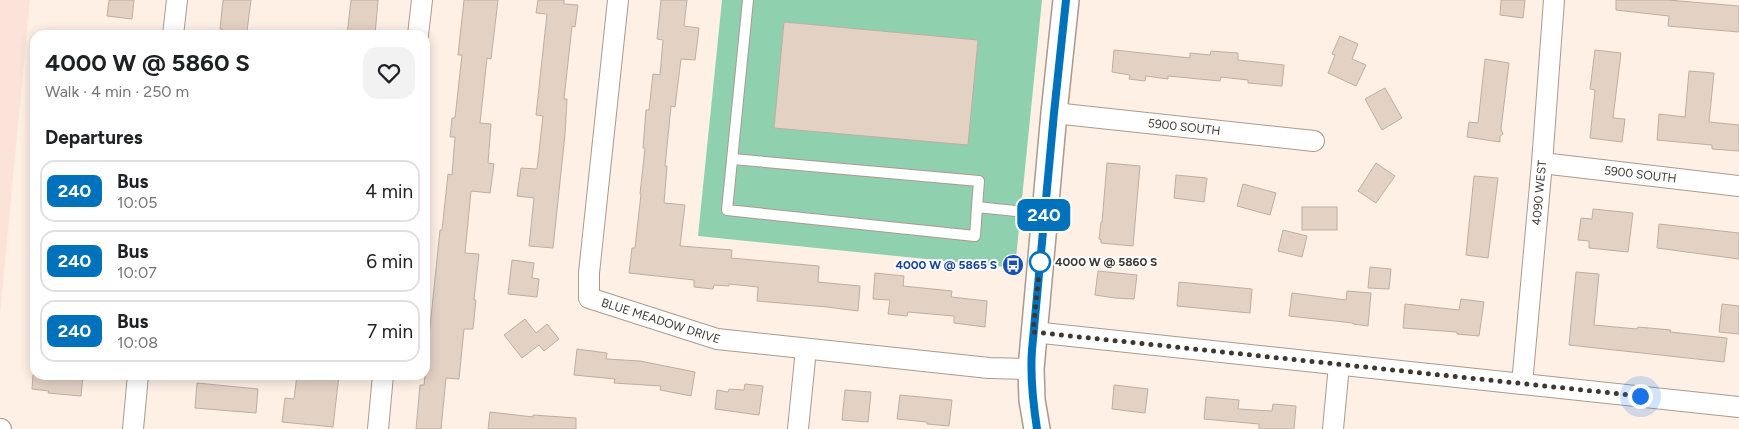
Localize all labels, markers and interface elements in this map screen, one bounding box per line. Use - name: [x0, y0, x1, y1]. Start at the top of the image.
- button: heart: [363, 47, 415, 99]
- text: 4000 W @ 5860 S: [45, 48, 250, 77]
- text: Walk · 4 min · 250 m: [45, 82, 189, 101]
- street label: 5900 SOUTH: [1147, 116, 1221, 138]
- text: Departures: [45, 126, 143, 149]
- street label: 4090 WEST: [1529, 159, 1549, 226]
- street label: 5900 SOUTH: [1603, 163, 1677, 186]
- text: Bus: [117, 170, 148, 193]
- text: 240: [58, 180, 91, 202]
- text: 4 min: [365, 180, 413, 203]
- text: 10:05: [117, 193, 157, 212]
- line badge: 240: [1015, 199, 1073, 231]
- text: 240: [1027, 204, 1061, 226]
- text: Bus: [117, 240, 148, 263]
- text: 240: [58, 250, 91, 272]
- text: 6 min: [366, 250, 413, 273]
- marker: 4000 W @ 5860 S: [1029, 251, 1051, 273]
- bus stop icon: 4000 W @ 5865 S: [1001, 253, 1025, 277]
- place label: 4000 W @ 5860 S: [1055, 255, 1157, 269]
- place label: 4000 W @ 5865 S: [895, 258, 997, 272]
- text: 10:07: [117, 263, 157, 282]
- street label: BLUE MEADOW DRIVE: [600, 295, 722, 347]
- text: Bus: [117, 310, 148, 333]
- text: 240: [58, 320, 91, 342]
- text: 7 min: [367, 320, 413, 343]
- text: 10:08: [117, 333, 158, 352]
- your location: [1628, 384, 1653, 409]

